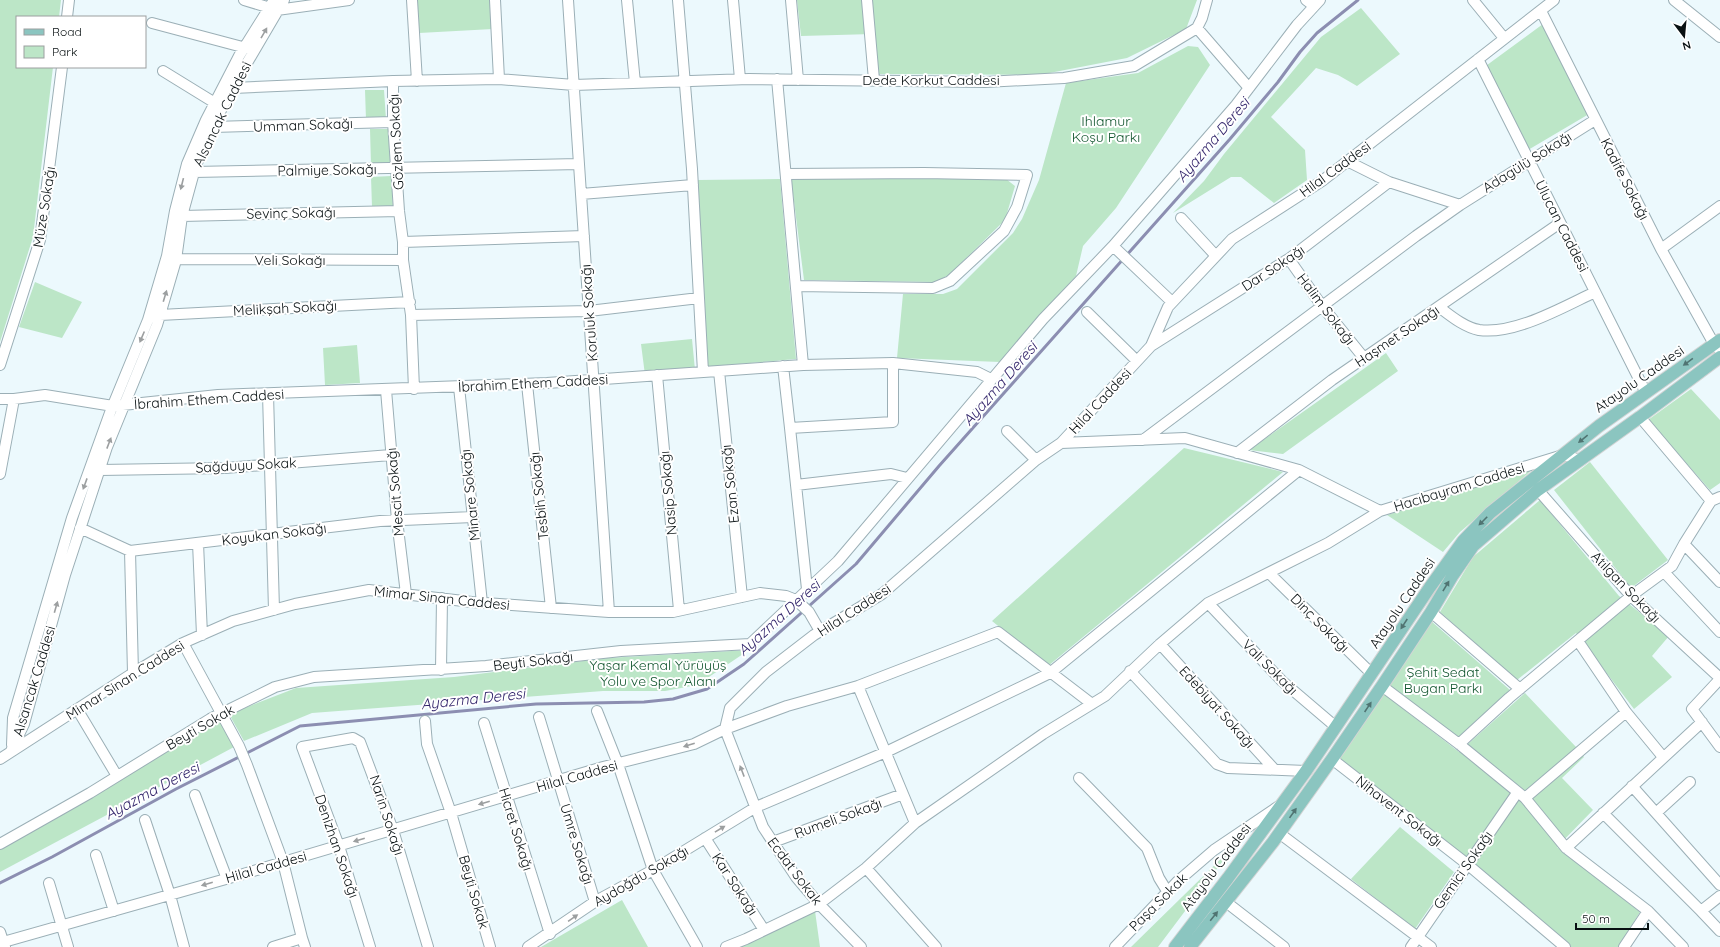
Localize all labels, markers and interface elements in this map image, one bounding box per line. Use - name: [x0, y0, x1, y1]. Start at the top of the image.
- legend: [16, 16, 146, 68]
- north arrow: [1664, 16, 1704, 56]
- text: Road: [52, 24, 82, 39]
- one-way arrow: [261, 27, 268, 38]
- text: N: [1681, 38, 1693, 53]
- text: Park: [52, 44, 77, 59]
- street label: Alsancak Caddesi: [189, 59, 255, 169]
- street label: Dede Korkut Caddesi: [862, 71, 1000, 89]
- water label: Ayazma Deresi: [1172, 92, 1255, 186]
- street label: Gözlem Sokağı: [384, 93, 408, 191]
- park label: Ihlamur Koşu Parkı: [1072, 112, 1140, 146]
- street label: Umman Sokağı: [253, 114, 353, 136]
- street label: Adagülü Sokağı: [1479, 127, 1575, 197]
- street label: Kadife Sokağı: [1597, 135, 1653, 223]
- street label: Hilal Caddesi: [1296, 137, 1374, 201]
- street label: Palmiye Sokağı: [277, 160, 377, 180]
- street label: Müze Sokağı: [29, 165, 59, 249]
- street label: Ulucan Caddesi: [1531, 177, 1593, 275]
- one-way arrow: [178, 178, 184, 190]
- street label: Sevinç Sokağı: [246, 203, 336, 223]
- street label: Dar Sokağı: [1238, 241, 1308, 295]
- street label: Veli Sokağı: [255, 251, 325, 269]
- street label: Koruluk Sokağı: [577, 264, 601, 362]
- street label: Halim Sokağı: [1293, 270, 1359, 348]
- one-way arrow: [162, 290, 168, 302]
- street label: Melikşah Sokağı: [233, 296, 337, 320]
- street label: Haşmet Sokağı: [1351, 301, 1443, 371]
- one-way arrow: [138, 331, 144, 343]
- water label: Ayazma Deresi: [958, 337, 1042, 429]
- street label: Atayolu Caddesi: [1591, 341, 1687, 417]
- one-way arrow: [1683, 358, 1694, 367]
- street label: Hilal Caddesi: [1065, 364, 1135, 438]
- street label: İbrahim Ethem Caddesi: [457, 370, 609, 396]
- street label: İbrahim Ethem Caddesi: [133, 385, 285, 413]
- one-way arrow: [1578, 434, 1589, 443]
- one-way arrow: [106, 437, 112, 449]
- street label: Ezan Sokağı: [717, 444, 743, 524]
- street label: Mescit Sokağı: [382, 447, 408, 537]
- street label: Minare Sokağı: [456, 448, 484, 542]
- street label: Nasip Sokağı: [655, 450, 681, 536]
- street label: Tesbih Sokağı: [525, 451, 553, 541]
- street label: Sağduyu Sokak: [195, 453, 297, 477]
- street label: Hacıbayram Caddesi: [1391, 458, 1527, 516]
- one-way arrow: [81, 478, 87, 490]
- one-way arrow: [1478, 516, 1488, 526]
- street label: Koyukan Sokağı: [221, 519, 327, 549]
- street label: Atılgan Sokağı: [1587, 547, 1665, 627]
- street label: Atayolu Caddesi: [1365, 554, 1439, 652]
- water label: Ayazma Deresi: [733, 574, 825, 660]
- street label: Hilal Caddesi: [814, 580, 894, 640]
- one-way arrow: [1443, 580, 1450, 592]
- street label: Mimar Sinan Caddesi: [373, 582, 511, 614]
- street label: Dinç Sokağı: [1287, 590, 1353, 656]
- one-way arrow: [53, 601, 59, 613]
- one-way arrow: [1401, 619, 1408, 630]
- street label: Alsancak Caddesi: [9, 624, 59, 738]
- street label: Vali Sokağı: [1238, 635, 1302, 699]
- street label: Mimar Sinan Caddesi: [62, 636, 188, 724]
- street label: Beyti Sokağı: [492, 647, 574, 675]
- park label: Yaşar Kemal Yürüyüş Yolu ve Spor Alanı: [590, 656, 726, 690]
- street label: Edebiyat Sokağı: [1175, 662, 1259, 752]
- park label: Şehit Sedat Bugan Parkı: [1404, 663, 1482, 697]
- water label: Ayazma Deresi: [420, 683, 528, 713]
- street label: Beyti Sokak: [163, 700, 237, 754]
- one-way arrow: [1364, 702, 1372, 712]
- one-way arrow: [683, 742, 695, 748]
- street label: Hilal Caddesi: [534, 756, 620, 796]
- water label: Ayazma Deresi: [101, 757, 204, 823]
- one-way arrow: [738, 764, 744, 776]
- street label: Nihavent Sokağı: [1352, 771, 1446, 851]
- street label: Narin Sokağı: [366, 773, 408, 857]
- street label: Hicret Sokağı: [495, 785, 537, 873]
- street label: Denizhan Sokağı: [311, 792, 363, 900]
- street label: Rumeli Sokağı: [792, 794, 884, 842]
- one-way arrow: [477, 800, 489, 806]
- street label: Umre Sokağı: [556, 801, 598, 887]
- one-way arrow: [1289, 808, 1297, 819]
- street label: Atayolu Caddesi: [1177, 819, 1255, 915]
- one-way arrow: [715, 825, 725, 833]
- street label: Gemici Sokağı: [1429, 827, 1497, 913]
- street label: Ecdat Sokak: [764, 833, 826, 909]
- one-way arrow: [353, 837, 365, 843]
- street label: Aydoğdu Sokağı: [590, 842, 692, 910]
- street label: Hilal Caddesi: [223, 847, 309, 887]
- street label: Kar Sokağı: [708, 849, 762, 919]
- street label: Beyti Sokak: [455, 853, 493, 931]
- street label: Paşa Sokak: [1125, 869, 1191, 935]
- one-way arrow: [201, 881, 213, 887]
- scale bar: [1576, 905, 1648, 931]
- one-way arrow: [1210, 911, 1218, 922]
- text: 50 m: [1582, 911, 1610, 926]
- one-way arrow: [567, 914, 578, 922]

